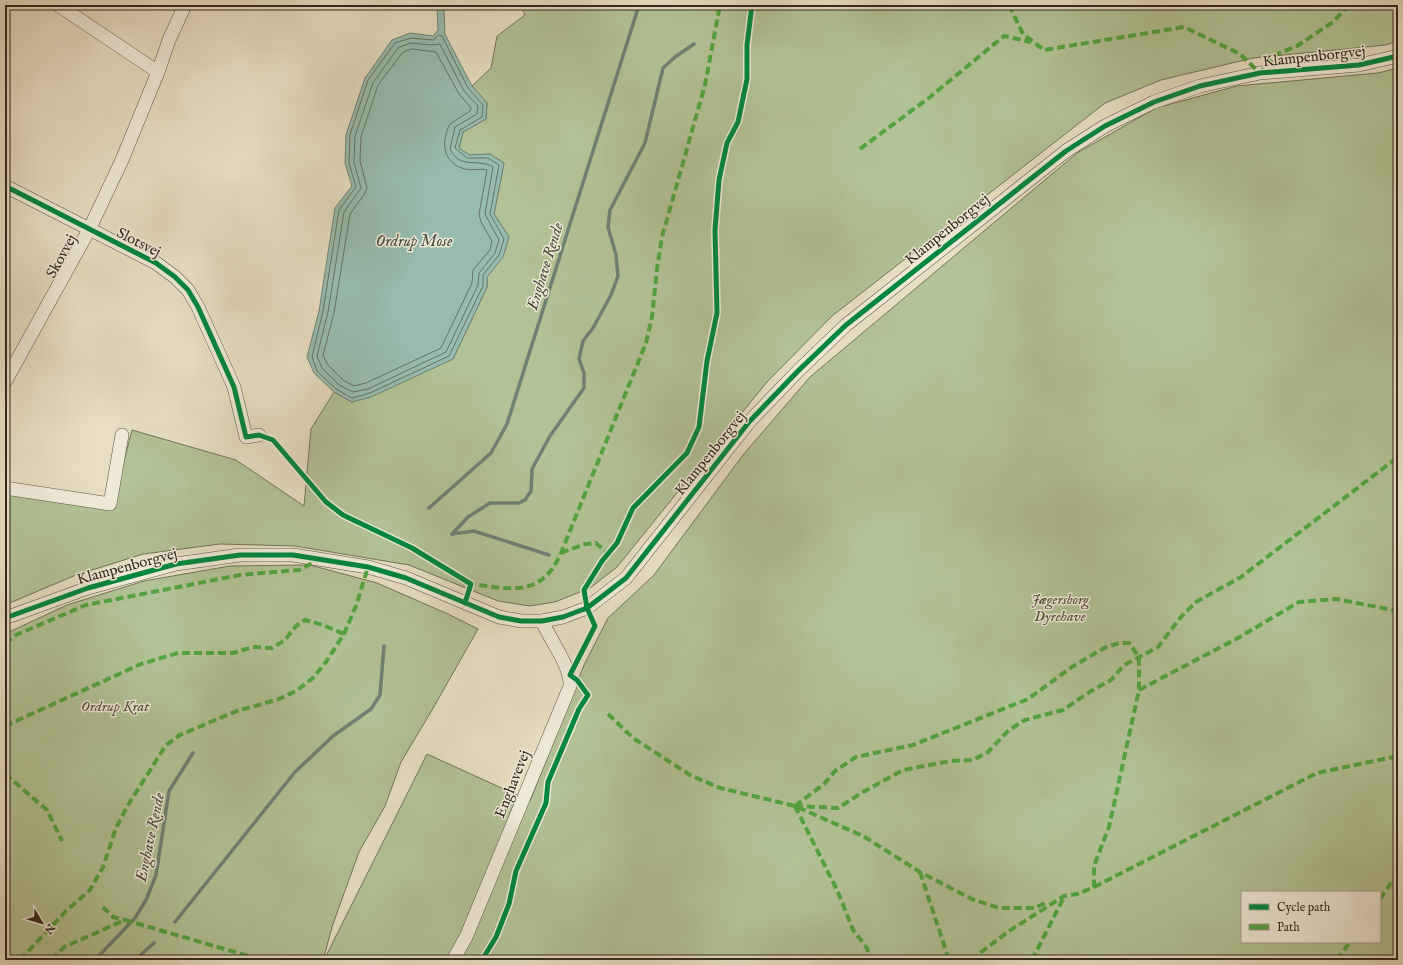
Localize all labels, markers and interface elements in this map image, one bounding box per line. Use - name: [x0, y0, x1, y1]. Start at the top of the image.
- street label: Klampenborgvej: [1262, 42, 1366, 71]
- street label: Klampenborgvej: [901, 190, 993, 269]
- water label: Enghave Rende: [523, 220, 569, 314]
- street label: Slotsvej: [113, 223, 164, 262]
- street label: Skovvej: [42, 231, 81, 281]
- water label: Ordrup Mose: [376, 232, 453, 252]
- street label: Klampenborgvej: [671, 407, 750, 499]
- street label: Klampenborgvej: [75, 544, 179, 589]
- park label: Jægersborg Dyrehave: [1031, 590, 1090, 626]
- park label: Ordrup Krat: [81, 697, 150, 716]
- street label: Enghavevej: [490, 748, 535, 821]
- water label: Enghave Rende: [132, 790, 170, 885]
- legend: [1241, 891, 1381, 943]
- text: Cycle path: [1277, 900, 1331, 916]
- north arrow: [22, 903, 62, 943]
- text: N: [40, 920, 58, 937]
- text: Path: [1277, 920, 1300, 935]

